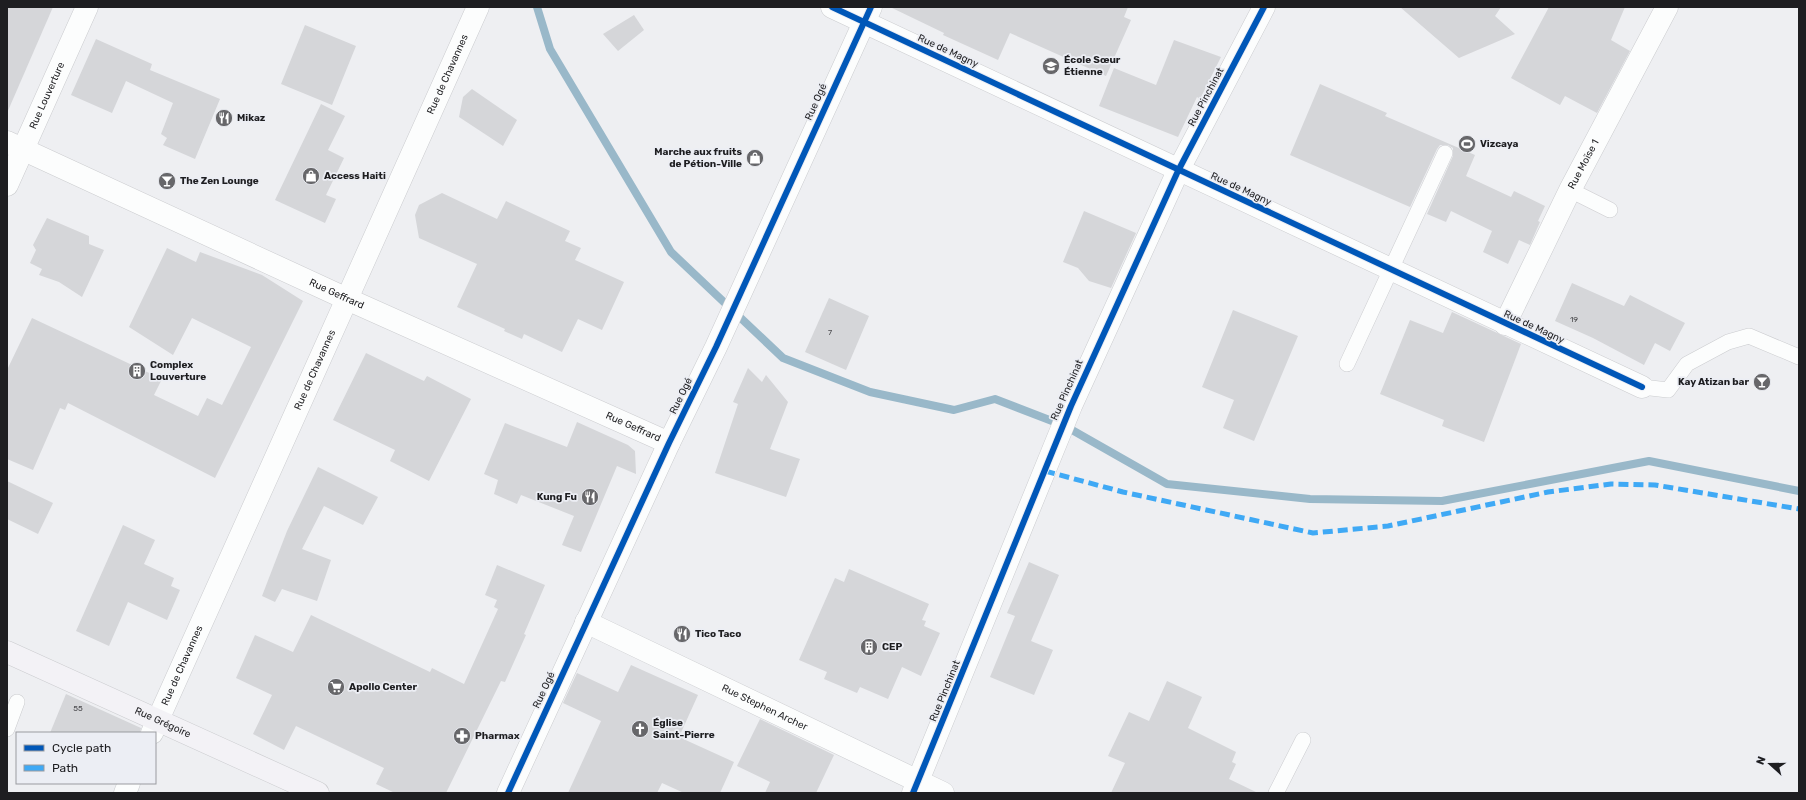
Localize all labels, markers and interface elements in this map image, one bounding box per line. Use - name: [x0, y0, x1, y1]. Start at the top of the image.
- street label: Rue de Chavannes: [425, 32, 471, 116]
- street label: Rue de Magny: [916, 32, 981, 70]
- place label: École Sœur Étienne: [1064, 54, 1121, 78]
- school or university icon: École Sœur Étienne: [1041, 56, 1061, 76]
- street label: Rue Louverture: [27, 60, 68, 131]
- street label: Rue Pinchinat: [1185, 65, 1227, 129]
- street label: Rue Ogé: [803, 81, 830, 122]
- restaurant icon: Mikaz: [214, 108, 234, 128]
- place label: Mikaz: [237, 112, 266, 124]
- sports icon: Vizcaya: [1457, 134, 1477, 154]
- place label: Vizcaya: [1480, 138, 1519, 150]
- street label: Rue Moïse 1: [1566, 138, 1602, 191]
- place label: Marche aux fruits de Pétion-Ville: [654, 146, 742, 170]
- shop icon: Marche aux fruits de Pétion-Ville: [745, 148, 765, 168]
- shop icon: Access Haiti: [301, 166, 321, 186]
- place label: Access Haiti: [324, 170, 386, 182]
- street label: Rue de Magny: [1209, 170, 1274, 208]
- bar icon: The Zen Lounge: [157, 171, 177, 191]
- place label: The Zen Lounge: [180, 175, 259, 187]
- street label: Rue Geffrard: [307, 276, 366, 312]
- street label: Rue de Magny: [1502, 308, 1567, 346]
- house number: 19: [1570, 315, 1578, 324]
- street label: Rue de Chavannes: [292, 328, 338, 412]
- house number: 7: [828, 328, 832, 337]
- street label: Rue Pinchinat: [1048, 358, 1086, 422]
- place label: Complex Louverture: [150, 359, 206, 383]
- building icon: Complex Louverture: [127, 361, 147, 381]
- bar icon: Kay Atizan bar: [1752, 372, 1772, 392]
- street label: Rue Ogé: [667, 376, 695, 416]
- place label: Kay Atizan bar: [1678, 376, 1749, 388]
- street label: Rue Geffrard: [604, 409, 663, 444]
- restaurant icon: Kung Fu: [580, 487, 600, 507]
- place label: Kung Fu: [537, 491, 577, 503]
- street label: Rue de Chavannes: [159, 624, 206, 707]
- restaurant icon: Tico Taco: [672, 624, 692, 644]
- place label: Tico Taco: [695, 628, 741, 640]
- building icon: CEP: [859, 637, 879, 657]
- place label: CEP: [882, 641, 902, 653]
- street label: Rue Pinchinat: [927, 659, 963, 723]
- street label: Rue Ogé: [530, 669, 558, 710]
- supermarket icon: Apollo Center: [326, 677, 346, 697]
- place label: Apollo Center: [349, 681, 417, 693]
- street label: Rue Stephen Archer: [720, 682, 810, 733]
- house number: 55: [73, 704, 83, 713]
- street label: Rue Grégoire: [133, 705, 193, 741]
- place label: Église Saint-Pierre: [653, 717, 715, 741]
- church icon: Église Saint-Pierre: [630, 719, 650, 739]
- pharmacy icon: Pharmax: [452, 726, 472, 746]
- place label: Pharmax: [475, 730, 520, 742]
- legend: [16, 732, 156, 784]
- text: Cycle path: [52, 741, 111, 755]
- north arrow: [1750, 744, 1790, 784]
- text: N: [1754, 754, 1769, 767]
- text: Path: [52, 761, 78, 775]

